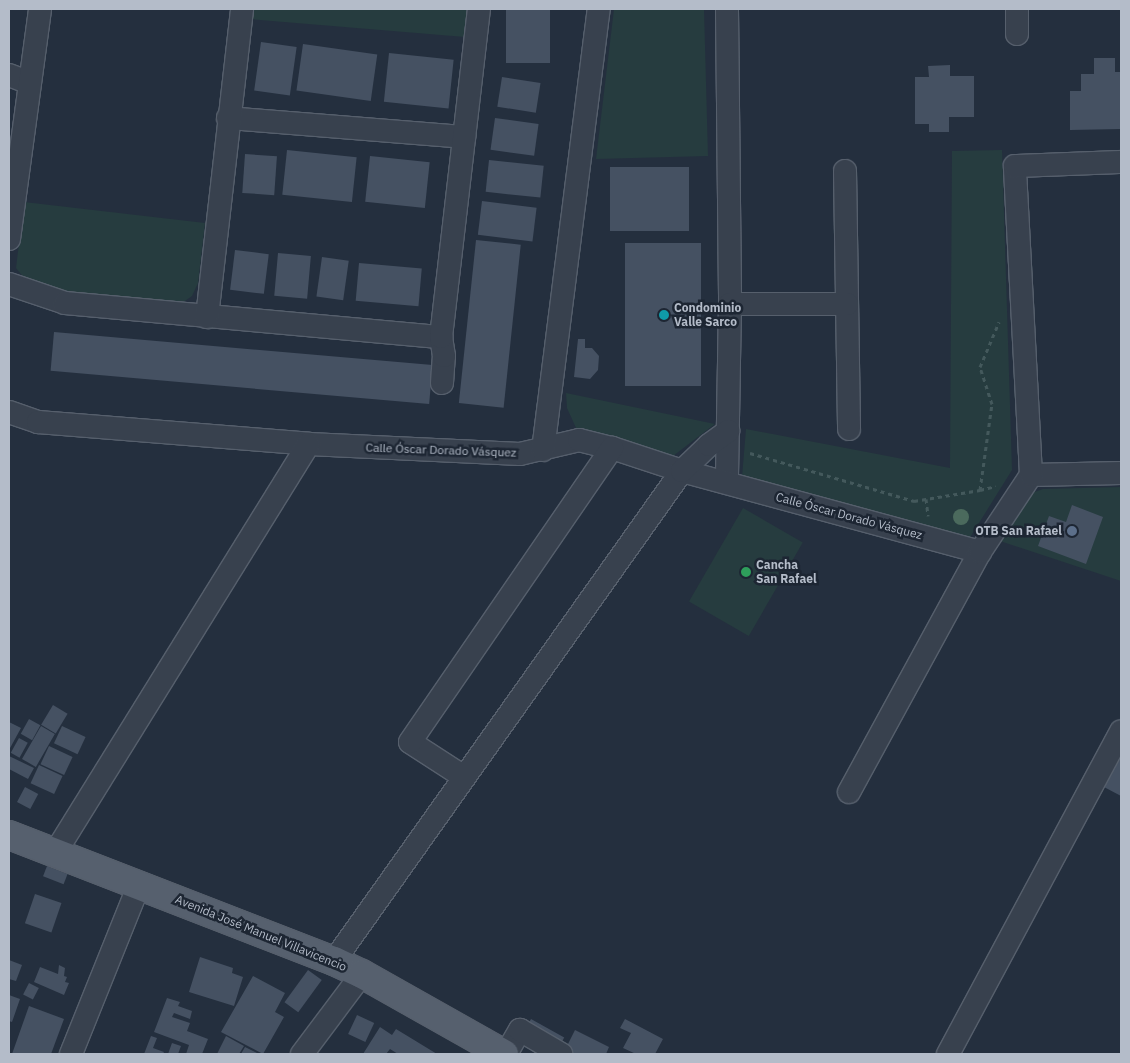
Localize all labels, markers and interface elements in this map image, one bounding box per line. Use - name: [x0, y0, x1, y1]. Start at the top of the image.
- place label: Condominio Valle Sarco: [674, 301, 741, 329]
- marker: Condominio Valle Sarco: [658, 309, 670, 321]
- street label: Calle Óscar Dorado Vásquez: [365, 440, 517, 460]
- street label: Calle Óscar Dorado Vásquez: [774, 490, 924, 542]
- place label: OTB San Rafael: [975, 524, 1062, 538]
- marker: OTB San Rafael: [1066, 525, 1078, 537]
- place label: Cancha San Rafael: [756, 558, 817, 586]
- marker: Cancha San Rafael: [740, 566, 752, 578]
- street label: Avenida José Manuel Villavicencio: [173, 892, 349, 974]

